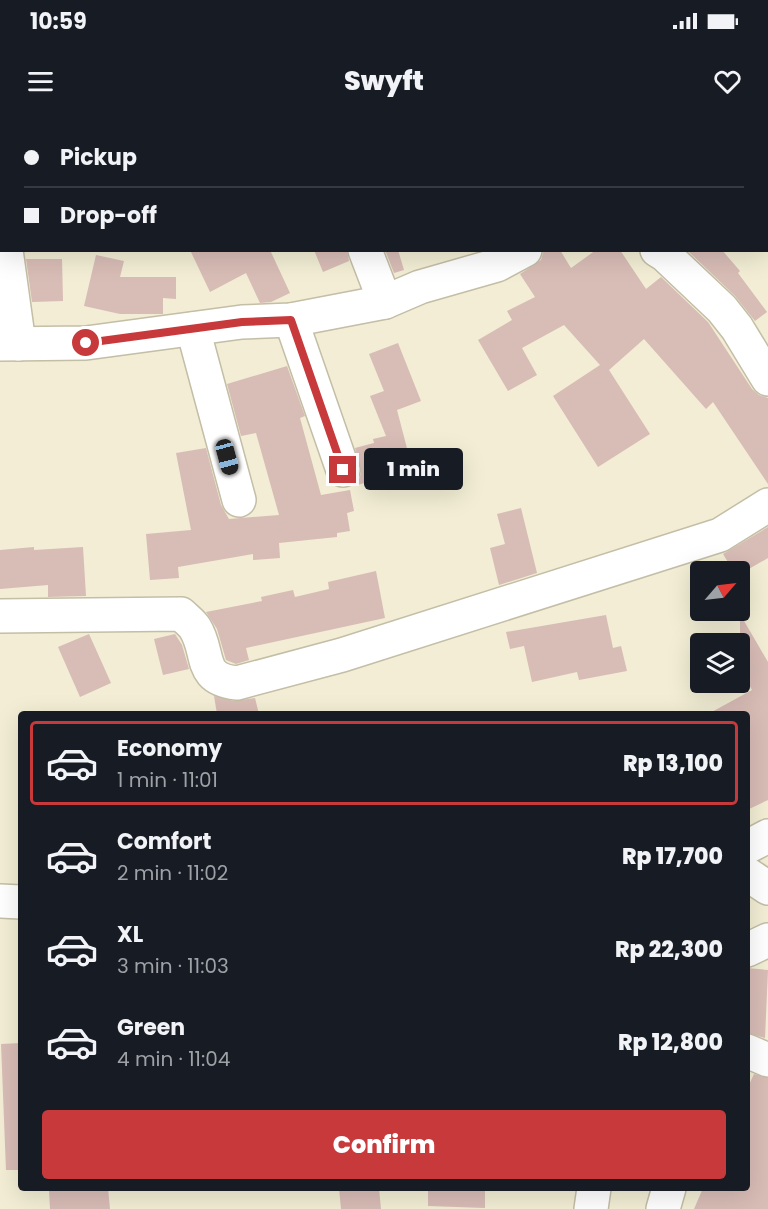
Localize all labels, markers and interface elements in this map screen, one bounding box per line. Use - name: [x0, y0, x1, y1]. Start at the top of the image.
- text: 10:59: [30, 6, 87, 37]
- text: Swyft: [344, 62, 424, 99]
- icon: menu: [24, 65, 57, 98]
- icon: heart: [711, 65, 744, 98]
- text: Pickup: [60, 142, 137, 173]
- text: Drop-off: [60, 200, 157, 231]
- route start: [72, 329, 99, 356]
- car: [214, 437, 240, 477]
- callout: 1 min: [364, 449, 463, 491]
- text: 1 min: [387, 455, 440, 483]
- route end: [329, 456, 356, 483]
- north arrow: [690, 561, 750, 621]
- map controls: [690, 561, 750, 693]
- button: layers: [690, 633, 750, 693]
- text: Economy: [117, 733, 222, 764]
- icon: car: [45, 736, 99, 790]
- text: Rp 13,100: [623, 748, 723, 779]
- text: 1 min · 11:01: [117, 766, 218, 794]
- text: Comfort: [117, 826, 211, 857]
- icon: car: [45, 829, 99, 883]
- text: Rp 17,700: [622, 841, 723, 872]
- text: 2 min · 11:02: [117, 859, 228, 887]
- text: XL: [117, 919, 143, 950]
- icon: car: [45, 922, 99, 976]
- text: Rp 22,300: [615, 934, 723, 965]
- text: 3 min · 11:03: [117, 952, 229, 980]
- text: Green: [117, 1012, 185, 1043]
- icon: car: [45, 1015, 99, 1069]
- text: Rp 12,800: [618, 1027, 723, 1058]
- text: 4 min · 11:04: [117, 1045, 230, 1073]
- button: Confirm: [42, 1110, 726, 1179]

